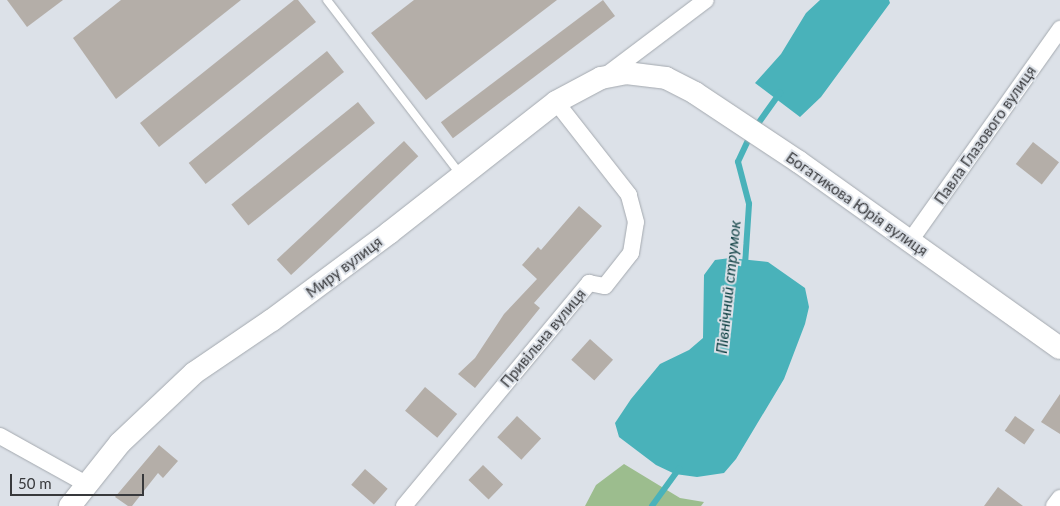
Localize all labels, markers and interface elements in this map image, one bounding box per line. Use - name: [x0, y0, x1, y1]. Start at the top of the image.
- street label: Павла Глазового вулиця: [930, 62, 1040, 208]
- street label: Богатикова Юрія вулиця: [783, 148, 931, 260]
- water label: Північний струмок: [711, 219, 745, 355]
- street label: Миру вулиця: [302, 233, 386, 301]
- street label: Привільна вулиця: [497, 285, 589, 391]
- scale bar: [12, 464, 146, 496]
- text: 50 m: [18, 474, 52, 492]

